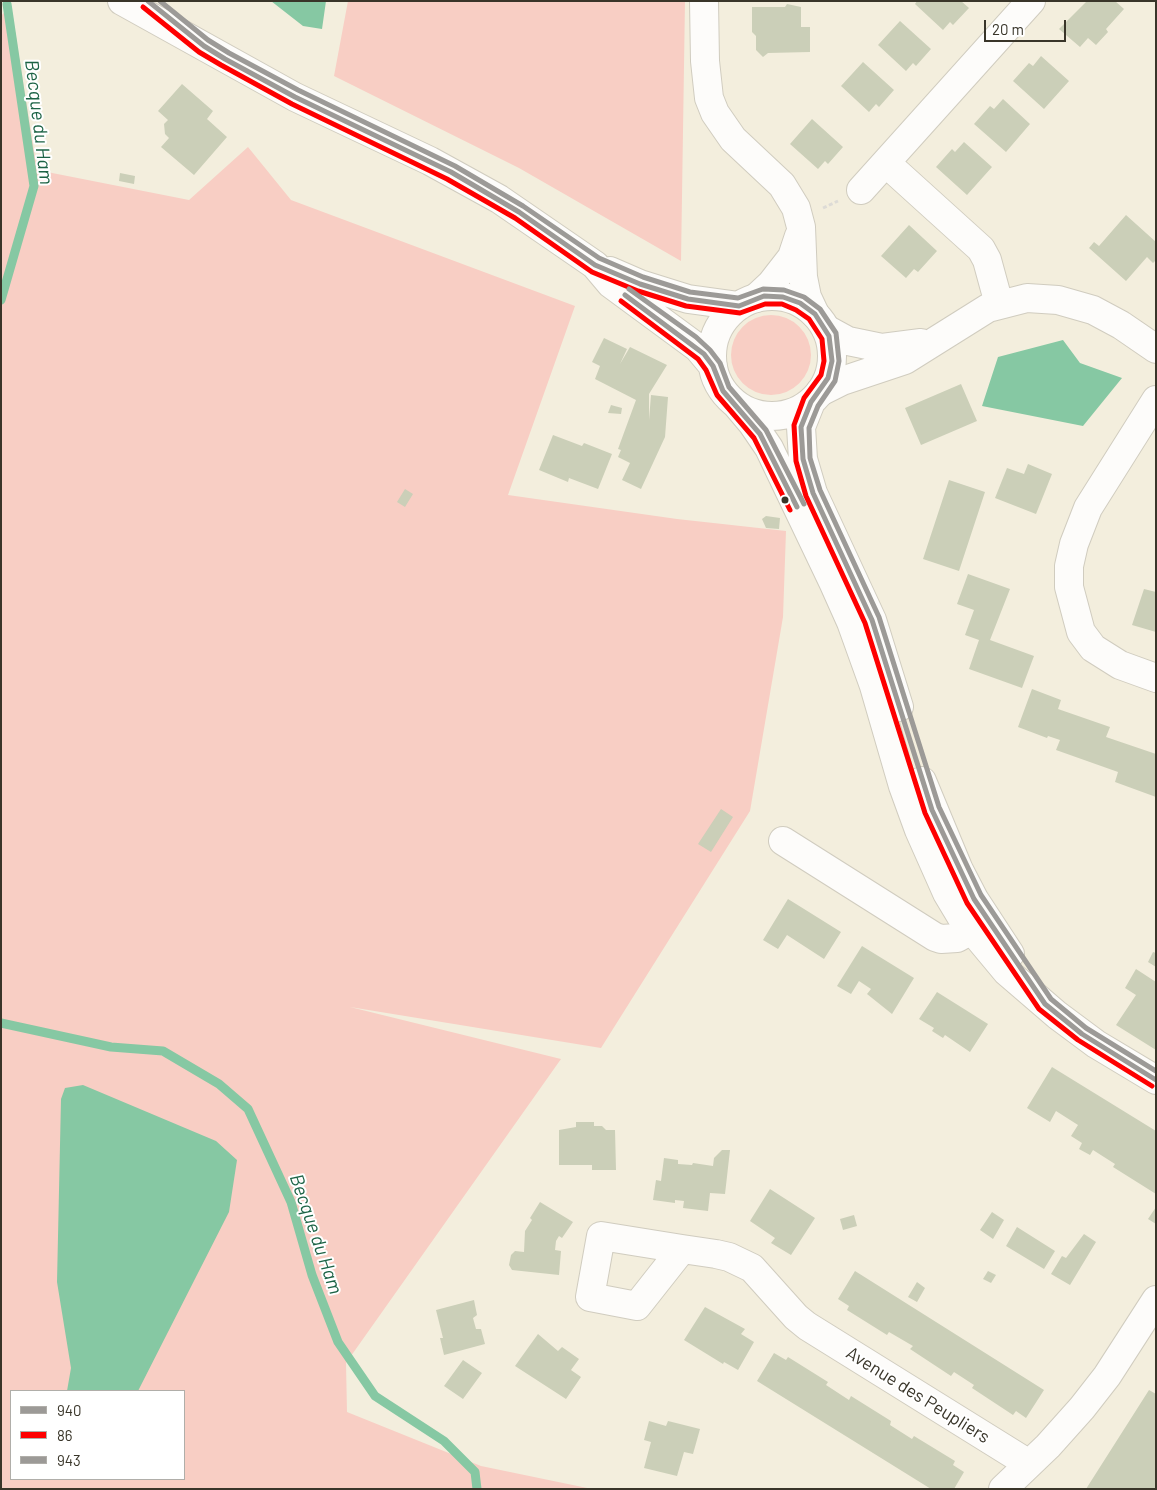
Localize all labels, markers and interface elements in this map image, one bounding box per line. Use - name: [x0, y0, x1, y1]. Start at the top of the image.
- scale bar: [987, 10, 1070, 42]
- text: 20 m: [992, 20, 1024, 38]
- water label: Becque du Ham: [20, 58, 58, 186]
- unlabelled marker: [780, 495, 790, 505]
- water label: Becque du Ham: [285, 1171, 347, 1297]
- street label: Avenue des Peupliers: [842, 1342, 994, 1448]
- legend: [10, 1390, 185, 1480]
- text: 940: [57, 1401, 82, 1419]
- text: 86: [57, 1426, 73, 1444]
- text: 943: [57, 1451, 81, 1469]

